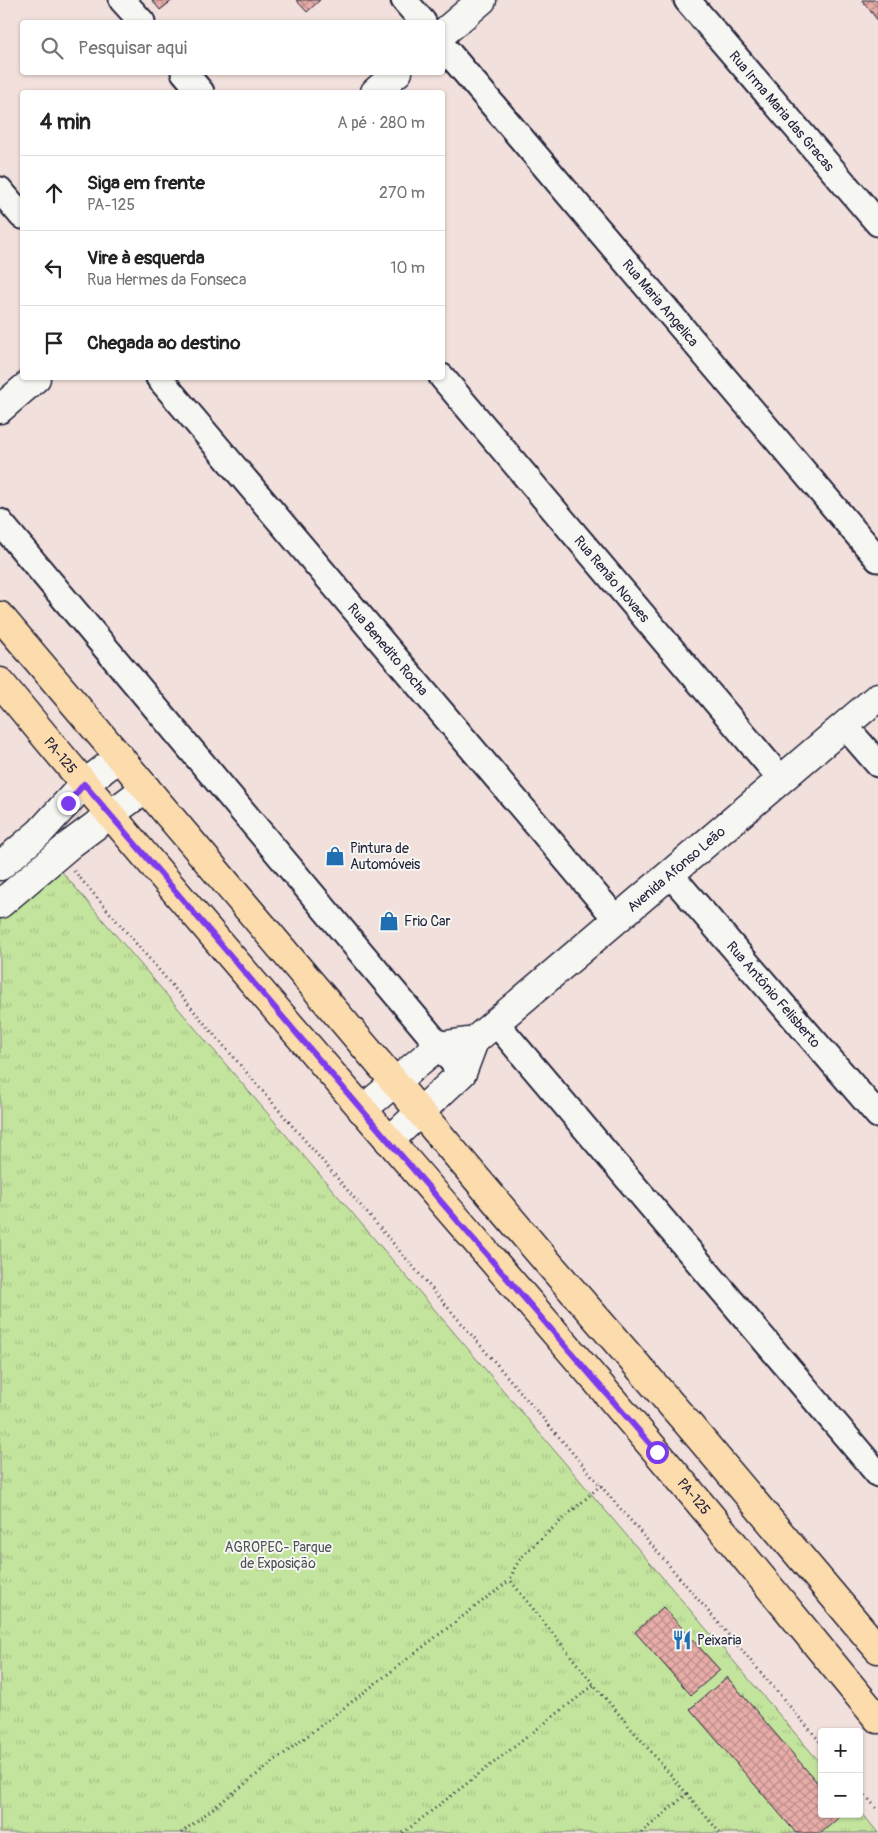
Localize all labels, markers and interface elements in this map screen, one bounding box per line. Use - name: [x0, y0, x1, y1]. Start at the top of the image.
- search box: [20, 20, 445, 75]
- icon: search: [38, 34, 66, 62]
- text: Pesquisar aqui: [78, 36, 187, 60]
- street label: Rua Irma Maria das Gracas: [726, 47, 839, 175]
- text: 4 min: [40, 109, 91, 136]
- text: A pé · 280 m: [337, 113, 425, 133]
- text: Siga em frente: [87, 171, 205, 195]
- icon: ahead: [40, 179, 68, 207]
- text: 270 m: [379, 183, 425, 203]
- text: PA-125: [87, 195, 135, 215]
- text: Vire à esquerda: [87, 246, 205, 270]
- icon: left: [40, 254, 68, 282]
- street label: Rua Maria Angelica: [619, 256, 702, 350]
- text: 10 m: [390, 258, 425, 278]
- text: Rua Hermes da Fonseca: [87, 270, 246, 290]
- icon: arrive: [40, 329, 68, 357]
- text: Chegada ao destino: [87, 331, 240, 355]
- street label: Rua Renão Novaes: [571, 532, 654, 626]
- street label: Rua Benedito Rocha: [344, 600, 432, 699]
- street label: PA-125: [41, 734, 81, 777]
- route end: [57, 792, 80, 815]
- street label: Avenida Afonso Leão: [623, 822, 729, 916]
- place label: Pintura de Automóveis: [350, 840, 421, 873]
- shop icon: Pintura de Automóveis: [324, 845, 346, 867]
- shop icon: Frio Car: [378, 910, 400, 932]
- place label: Frio Car: [404, 913, 451, 930]
- street label: Rua Antônio Felisberto: [723, 938, 825, 1051]
- route start: [646, 1441, 669, 1464]
- street label: PA-125: [674, 1475, 714, 1518]
- park label: AGROPEC- Parque de Exposição: [224, 1539, 332, 1572]
- restaurant icon: Peixaria: [671, 1629, 693, 1651]
- place label: Peixaria: [697, 1632, 742, 1649]
- map controls: [818, 1728, 863, 1818]
- button: +: [818, 1728, 863, 1773]
- button: −: [818, 1773, 863, 1818]

